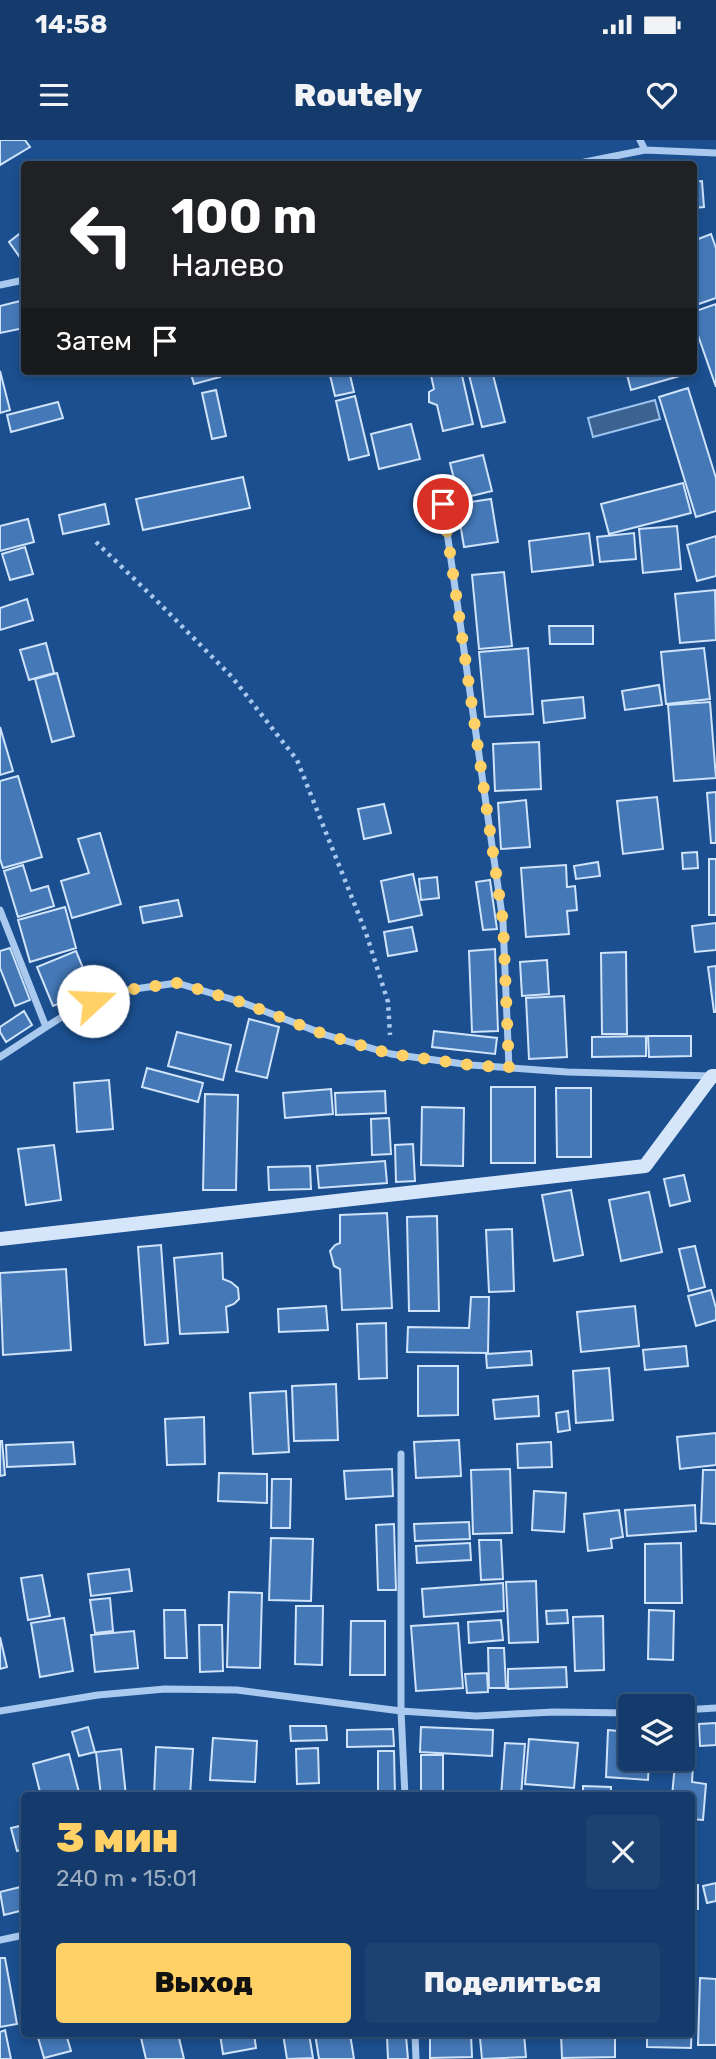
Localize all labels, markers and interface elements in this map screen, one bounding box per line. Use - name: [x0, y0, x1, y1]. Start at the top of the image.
- text: 14:58: [35, 9, 108, 40]
- icon: menu: [35, 76, 73, 114]
- text: Routely: [294, 76, 422, 114]
- icon: heart: [643, 76, 681, 114]
- text: 100 m: [171, 187, 317, 245]
- icon: left: [56, 189, 147, 280]
- text: Налево: [171, 246, 284, 284]
- icon: arrive: [146, 322, 184, 360]
- text: Затем: [56, 326, 132, 357]
- pin: [413, 474, 473, 534]
- icon: arrive: [424, 485, 462, 523]
- position arrow: [56, 964, 130, 1038]
- map controls: [618, 1694, 695, 1771]
- button: layers: [618, 1694, 695, 1771]
- text: 3 мин: [56, 1813, 179, 1863]
- button: close: [586, 1815, 660, 1889]
- text: 240 m · 15:01: [56, 1864, 197, 1892]
- button: Выход: [56, 1943, 351, 2023]
- button: Поделиться: [365, 1943, 660, 2023]

